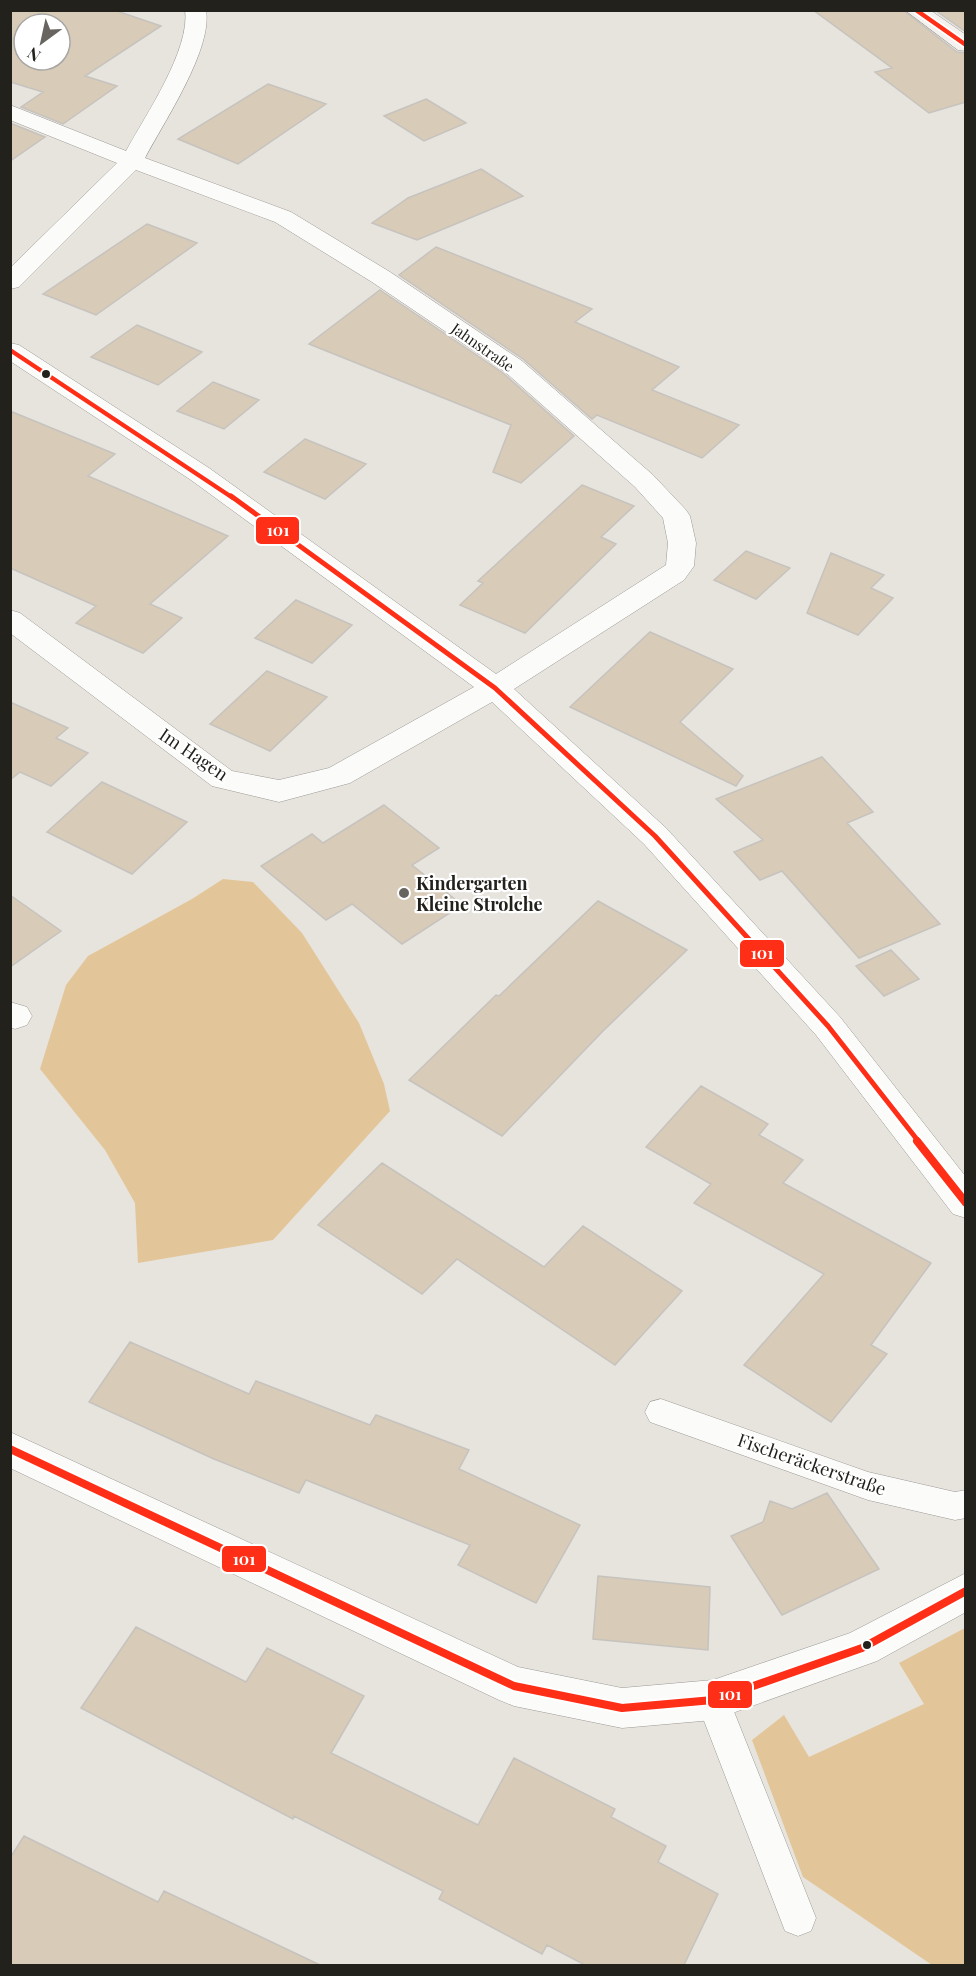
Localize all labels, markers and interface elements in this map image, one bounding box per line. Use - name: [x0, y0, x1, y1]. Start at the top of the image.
- north arrow: [12, 12, 72, 72]
- text: N: [23, 43, 44, 67]
- street label: Jahnstraße: [447, 317, 518, 376]
- unlabelled marker: [40, 368, 52, 380]
- line badge: 101: [255, 516, 300, 545]
- text: 101: [267, 519, 289, 540]
- street label: Im Hagen: [155, 722, 233, 786]
- place label: Kindergarten Kleine Strolche: [416, 871, 543, 916]
- marker: Kindergarten Kleine Strolche: [397, 886, 411, 900]
- line badge: 101: [739, 939, 785, 968]
- text: 101: [751, 942, 773, 963]
- street label: Fischeräckerstraße: [735, 1427, 889, 1501]
- line badge: 101: [221, 1545, 267, 1573]
- text: 101: [233, 1548, 255, 1569]
- unlabelled marker: [861, 1639, 873, 1651]
- line badge: 101: [707, 1680, 753, 1709]
- text: 101: [719, 1683, 741, 1704]

